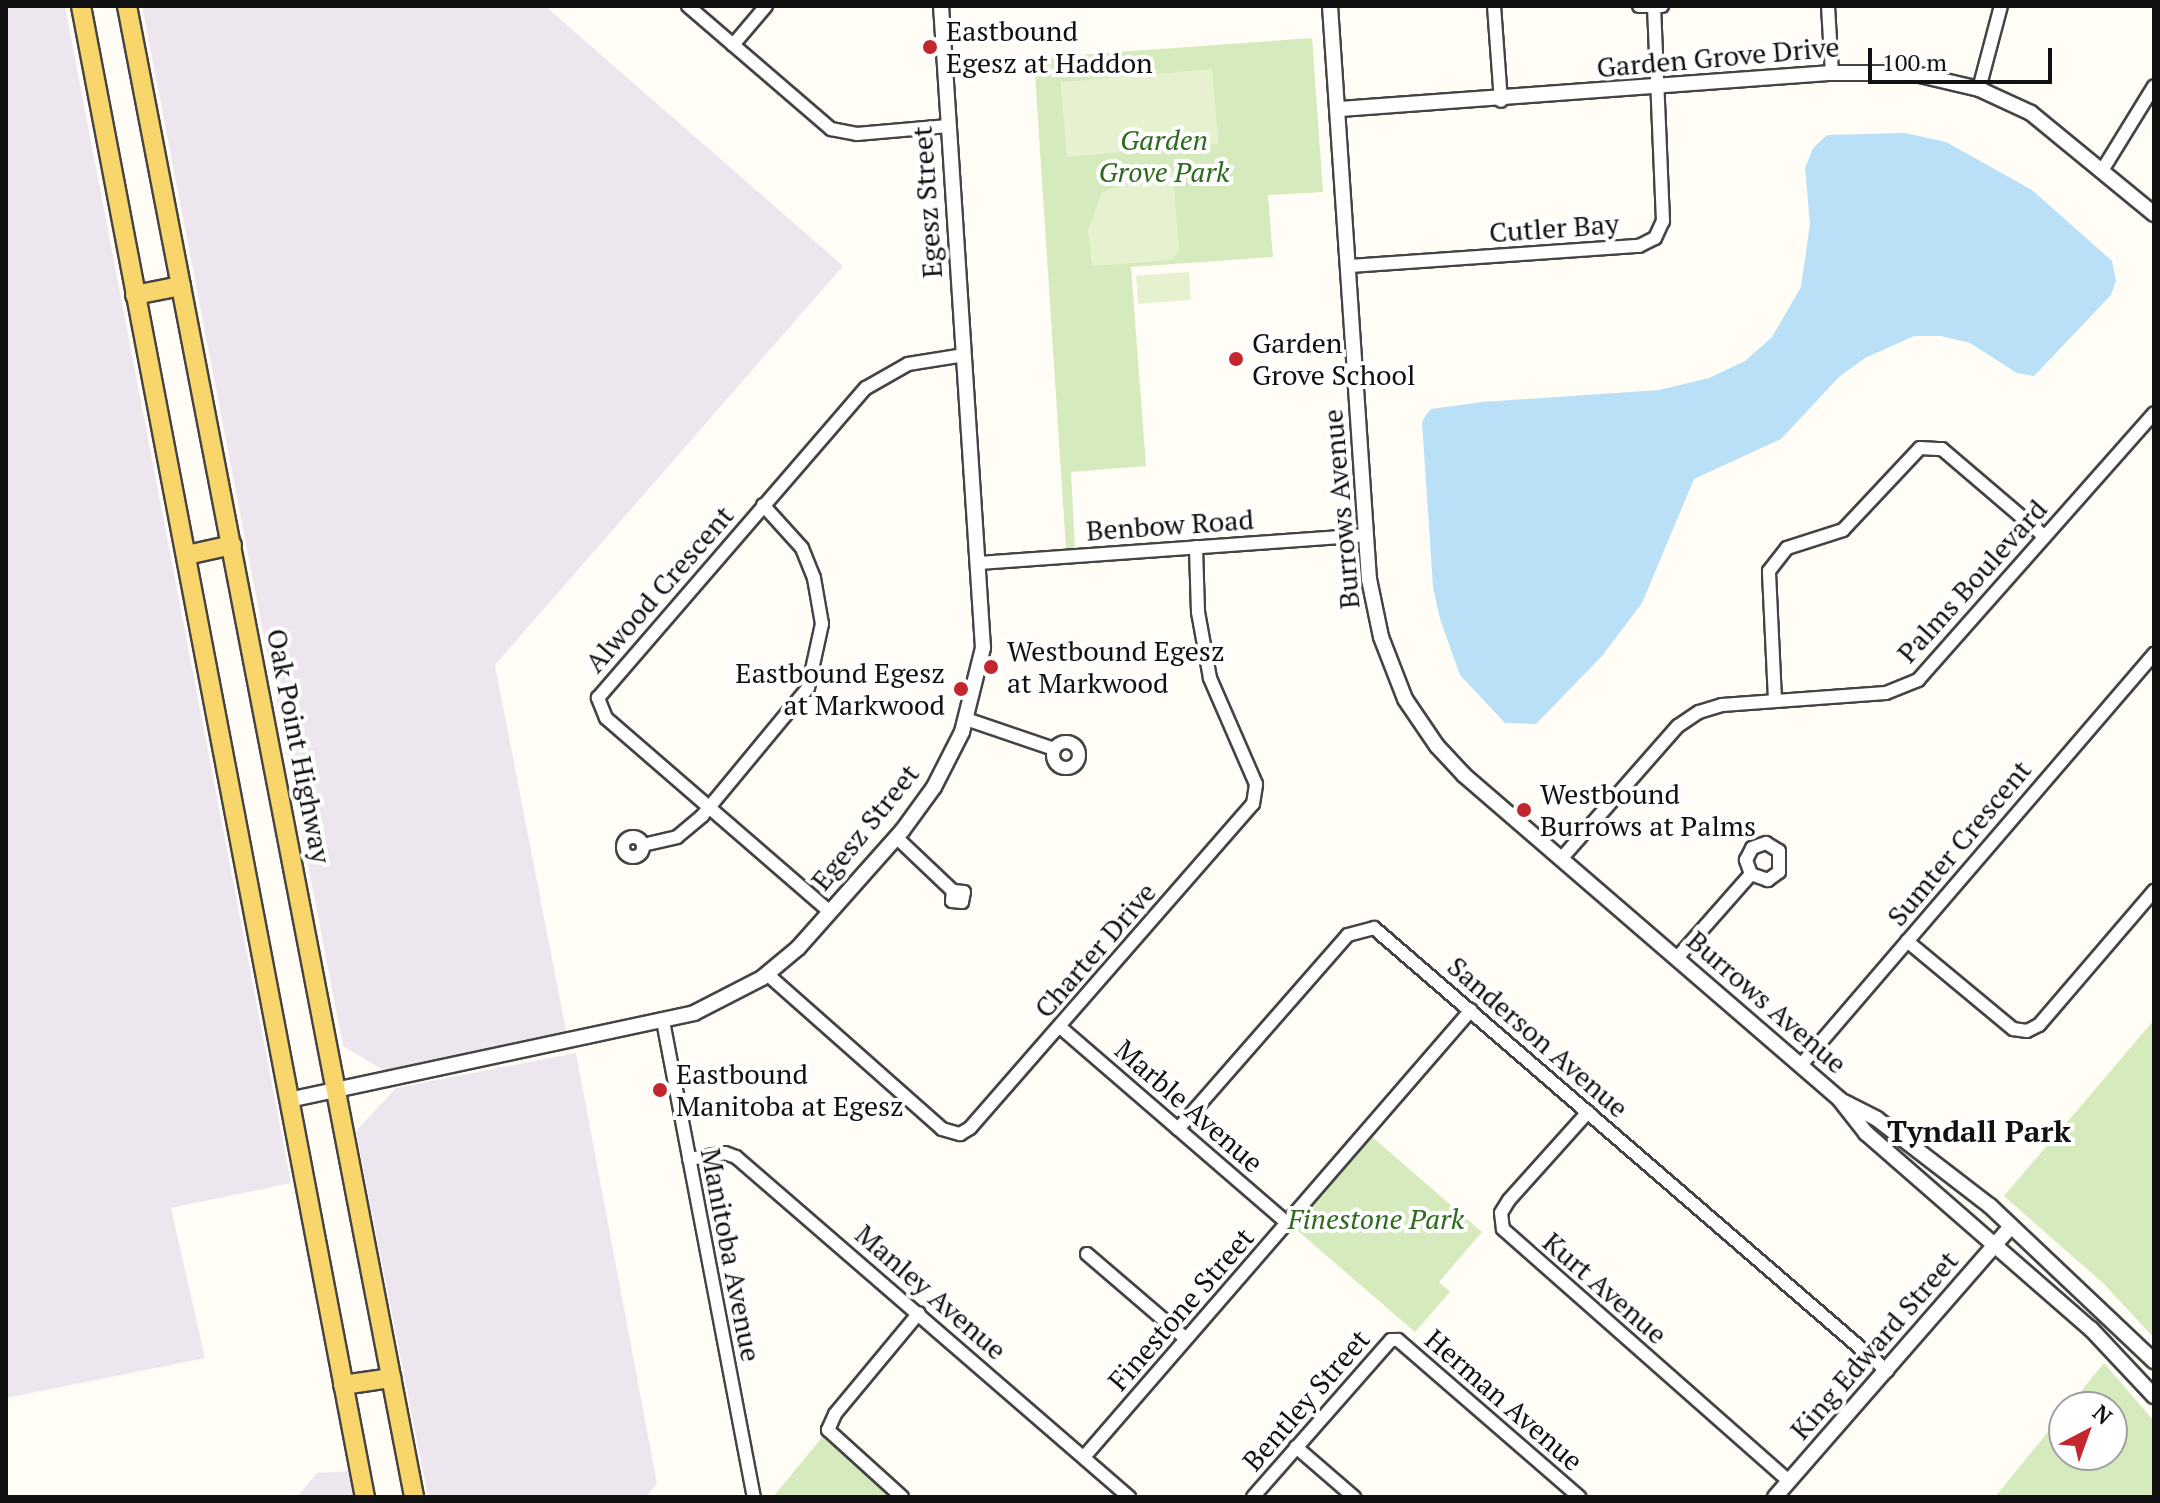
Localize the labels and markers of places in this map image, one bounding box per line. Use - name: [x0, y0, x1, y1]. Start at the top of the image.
- place label: Eastbound Egesz at Haddon: [946, 14, 1153, 80]
- marker: Eastbound Egesz at Haddon: [921, 38, 939, 56]
- place label: Garden Grove School: [1252, 326, 1415, 392]
- marker: Garden Grove School: [1227, 350, 1245, 368]
- place label: Westbound Egesz at Markwood: [1007, 634, 1225, 700]
- place label: Eastbound Egesz at Markwood: [735, 656, 945, 722]
- marker: Westbound Egesz at Markwood: [982, 658, 1000, 676]
- marker: Eastbound Egesz at Markwood: [952, 680, 970, 698]
- place label: Westbound Burrows at Palms: [1540, 777, 1756, 843]
- marker: Westbound Burrows at Palms: [1515, 801, 1533, 819]
- place label: Eastbound Manitoba at Egesz: [676, 1057, 904, 1123]
- marker: Eastbound Manitoba at Egesz: [651, 1081, 669, 1099]

